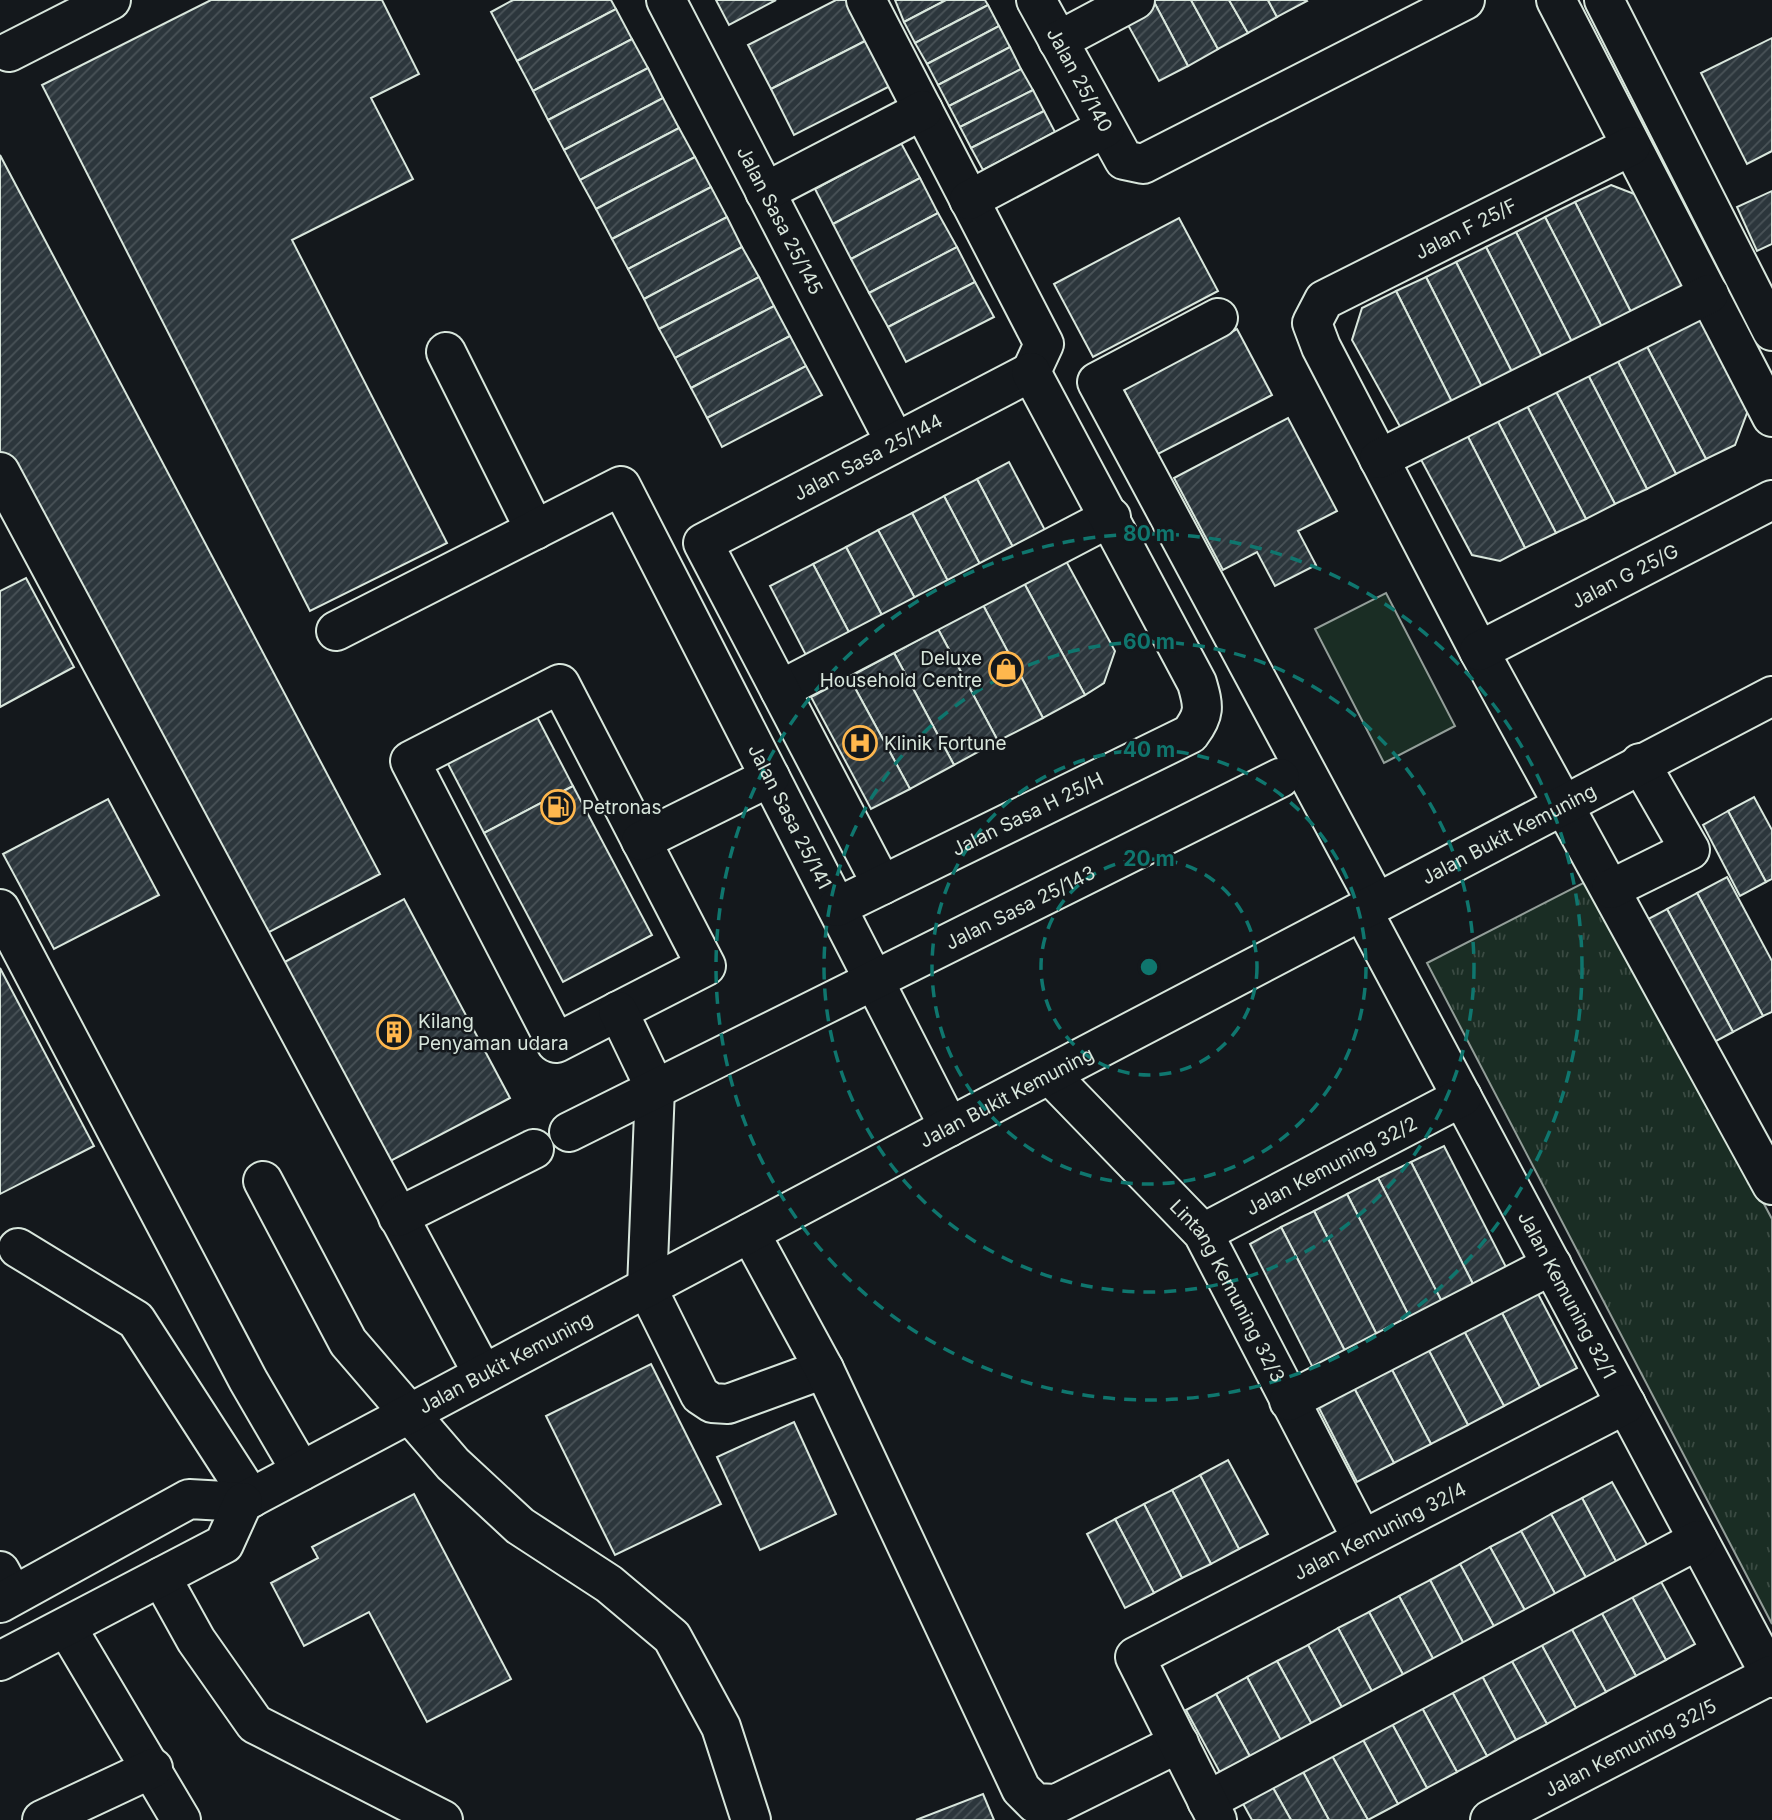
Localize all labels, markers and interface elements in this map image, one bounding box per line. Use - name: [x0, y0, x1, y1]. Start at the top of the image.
- street label: Jalan 25/140: [1042, 24, 1118, 136]
- street label: Jalan Sasa 25/145: [732, 142, 828, 298]
- street label: Jalan F 25/F: [1411, 194, 1521, 264]
- street label: Jalan Sasa 25/144: [790, 409, 946, 505]
- text: 80 m: [1123, 521, 1175, 546]
- street label: Jalan G 25/G: [1567, 539, 1682, 613]
- text: 60 m: [1123, 629, 1175, 654]
- place label: Deluxe Household Centre: [820, 647, 982, 692]
- shop icon: Deluxe Household Centre: [987, 650, 1025, 688]
- hospital icon: Klinik Fortune: [841, 724, 879, 762]
- place label: Klinik Fortune: [884, 732, 1007, 755]
- text: 40 m: [1123, 737, 1175, 762]
- street label: Jalan Sasa 25/141: [743, 740, 837, 893]
- street label: Jalan Sasa H 25/H: [948, 767, 1107, 861]
- street label: Jalan Bukit Kemuning: [1418, 779, 1600, 889]
- fuel station icon: Petronas: [539, 788, 577, 826]
- place label: Petronas: [582, 796, 661, 819]
- text: 20 m: [1123, 846, 1175, 871]
- street label: Jalan Sasa 25/143: [942, 861, 1099, 954]
- centre of rings: [1137, 955, 1161, 979]
- place label: Kilang Penyaman udara: [418, 1010, 569, 1055]
- building icon: Kilang Penyaman udara: [375, 1013, 413, 1051]
- street label: Jalan Bukit Kemuning: [915, 1042, 1097, 1152]
- street label: Jalan Kemuning 32/2: [1242, 1111, 1421, 1220]
- street label: Lintang Kemuning 32/3: [1165, 1195, 1290, 1386]
- street label: Jalan Kemuning 32/1: [1513, 1207, 1621, 1382]
- street label: Jalan Bukit Kemuning: [415, 1307, 596, 1418]
- street label: Jalan Kemuning 32/4: [1290, 1477, 1470, 1585]
- street label: Jalan Kemuning 32/5: [1541, 1694, 1720, 1801]

